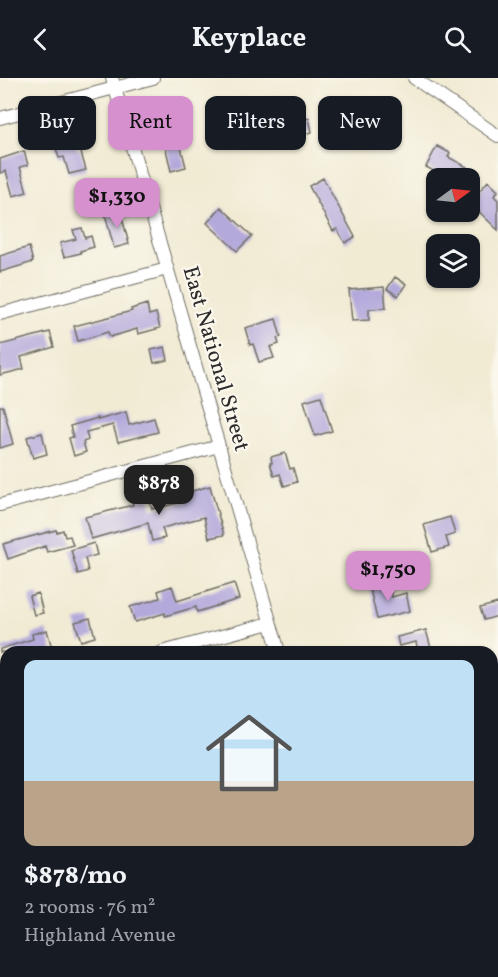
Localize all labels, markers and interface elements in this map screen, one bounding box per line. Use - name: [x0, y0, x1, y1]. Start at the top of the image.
- text: Keyplace: [192, 20, 306, 58]
- icon: back: [24, 23, 57, 56]
- icon: search: [441, 23, 474, 56]
- chip: Buy: [18, 96, 96, 150]
- chip: Rent: [108, 96, 193, 150]
- chip: Filters: [205, 96, 306, 150]
- chip: New: [318, 96, 402, 150]
- north arrow: [426, 168, 480, 222]
- map controls: [426, 168, 480, 288]
- pin: $1,330: [68, 178, 166, 229]
- text: $1,330: [89, 183, 145, 211]
- button: layers: [426, 234, 480, 288]
- street label: East National Street: [174, 263, 256, 456]
- pin: $878: [123, 465, 195, 516]
- text: $878: [138, 470, 180, 498]
- pin: $1,750: [339, 551, 437, 602]
- text: $1,750: [360, 556, 416, 584]
- icon: home: [195, 699, 303, 807]
- text: $878/mo: [24, 858, 127, 894]
- text: 2 rooms · 76 m²: [24, 894, 156, 922]
- text: Highland Avenue: [24, 922, 176, 950]

